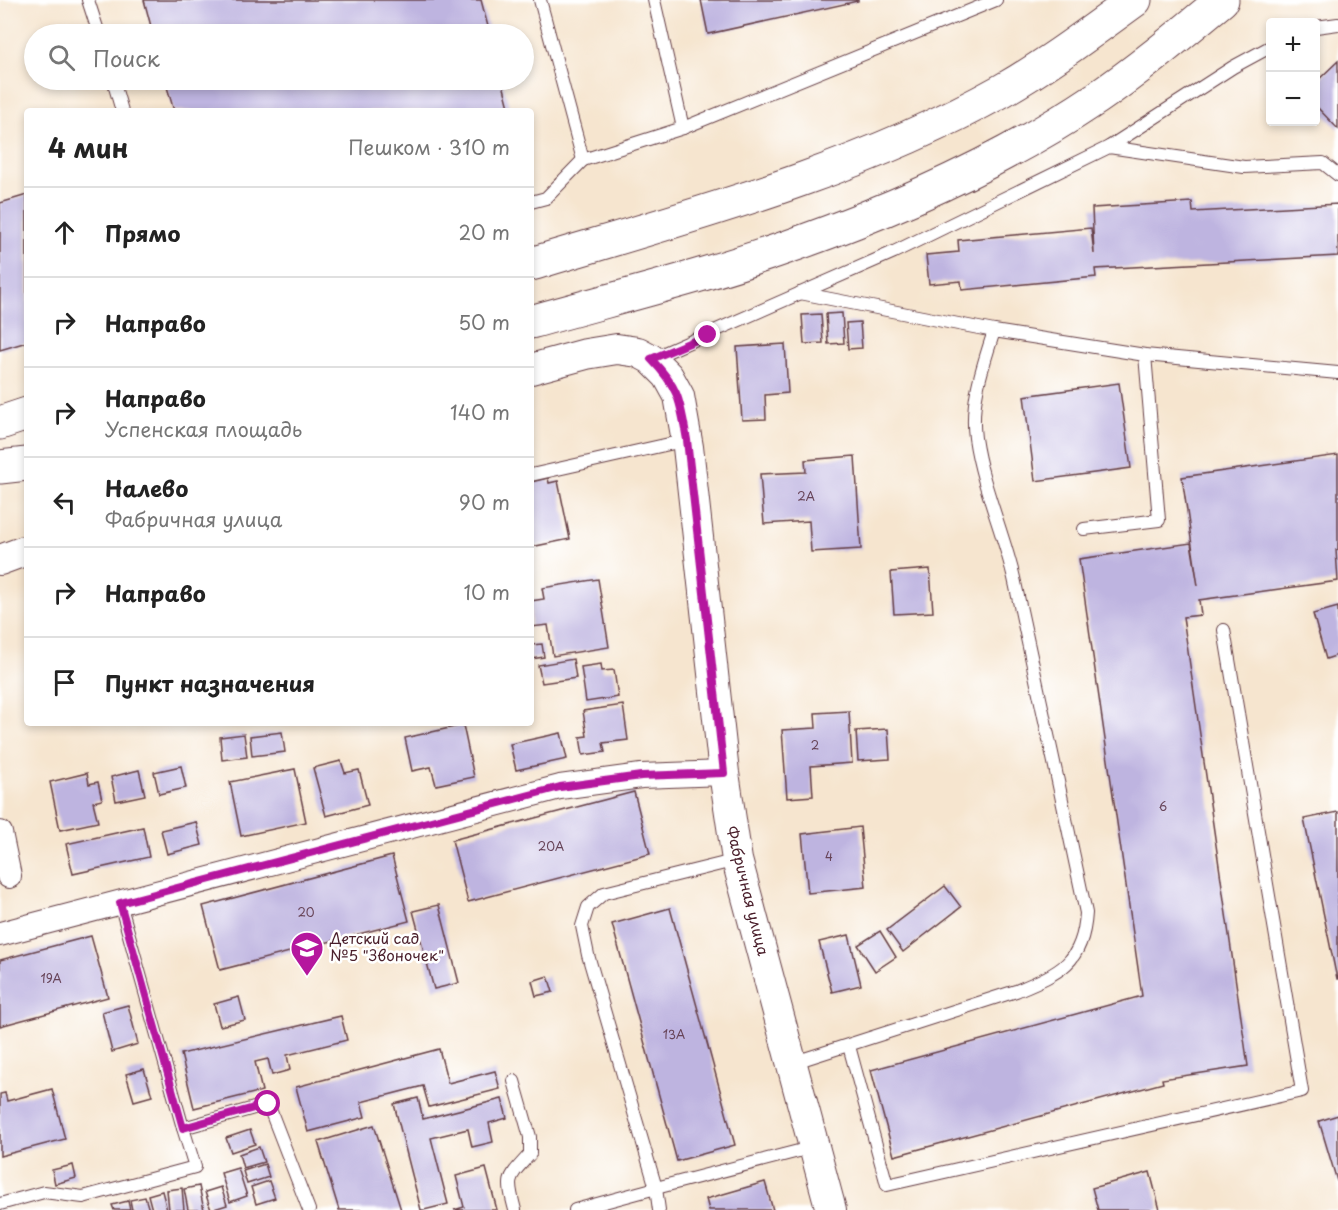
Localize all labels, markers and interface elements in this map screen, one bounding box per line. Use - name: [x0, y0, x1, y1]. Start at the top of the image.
- map controls: [1266, 18, 1320, 126]
- button: +: [1266, 18, 1320, 72]
- search box: [24, 24, 534, 90]
- icon: search: [45, 41, 78, 74]
- text: Поиск: [93, 41, 160, 74]
- button: −: [1266, 72, 1320, 126]
- text: 4 мин: [48, 128, 129, 167]
- text: Пешком · 310 m: [348, 132, 510, 162]
- icon: ahead: [48, 216, 81, 249]
- text: Прямо: [105, 216, 180, 249]
- text: 20 m: [458, 217, 510, 247]
- icon: right: [48, 306, 81, 339]
- text: Направо: [105, 306, 206, 339]
- text: 50 m: [458, 307, 510, 337]
- route end: [694, 321, 720, 347]
- text: Направо: [105, 381, 206, 414]
- icon: right: [48, 396, 81, 429]
- text: 140 m: [450, 397, 510, 427]
- text: Успенская площадь: [105, 414, 302, 444]
- text: Налево: [105, 471, 188, 504]
- icon: left: [48, 486, 81, 519]
- text: 90 m: [459, 487, 510, 517]
- house number: 2А: [797, 487, 815, 505]
- text: Фабричная улица: [105, 504, 282, 534]
- icon: right: [48, 576, 81, 609]
- text: Направо: [105, 576, 206, 609]
- text: 10 m: [463, 577, 510, 607]
- icon: arrive: [48, 666, 81, 699]
- text: Пункт назначения: [105, 666, 315, 699]
- house number: 2: [811, 736, 819, 754]
- house number: 6: [1159, 797, 1167, 815]
- street label: Фабричная улица: [721, 823, 776, 958]
- house number: 20А: [538, 837, 564, 855]
- house number: 4: [825, 847, 833, 865]
- house number: 20: [297, 903, 315, 921]
- place label: Детский сад №5 "Звоночек": [329, 926, 444, 966]
- school or university icon: Детский сад №5 "Звоночек": [289, 930, 325, 977]
- house number: 19А: [40, 969, 62, 987]
- house number: 13А: [663, 1025, 685, 1043]
- route start: [254, 1090, 280, 1116]

